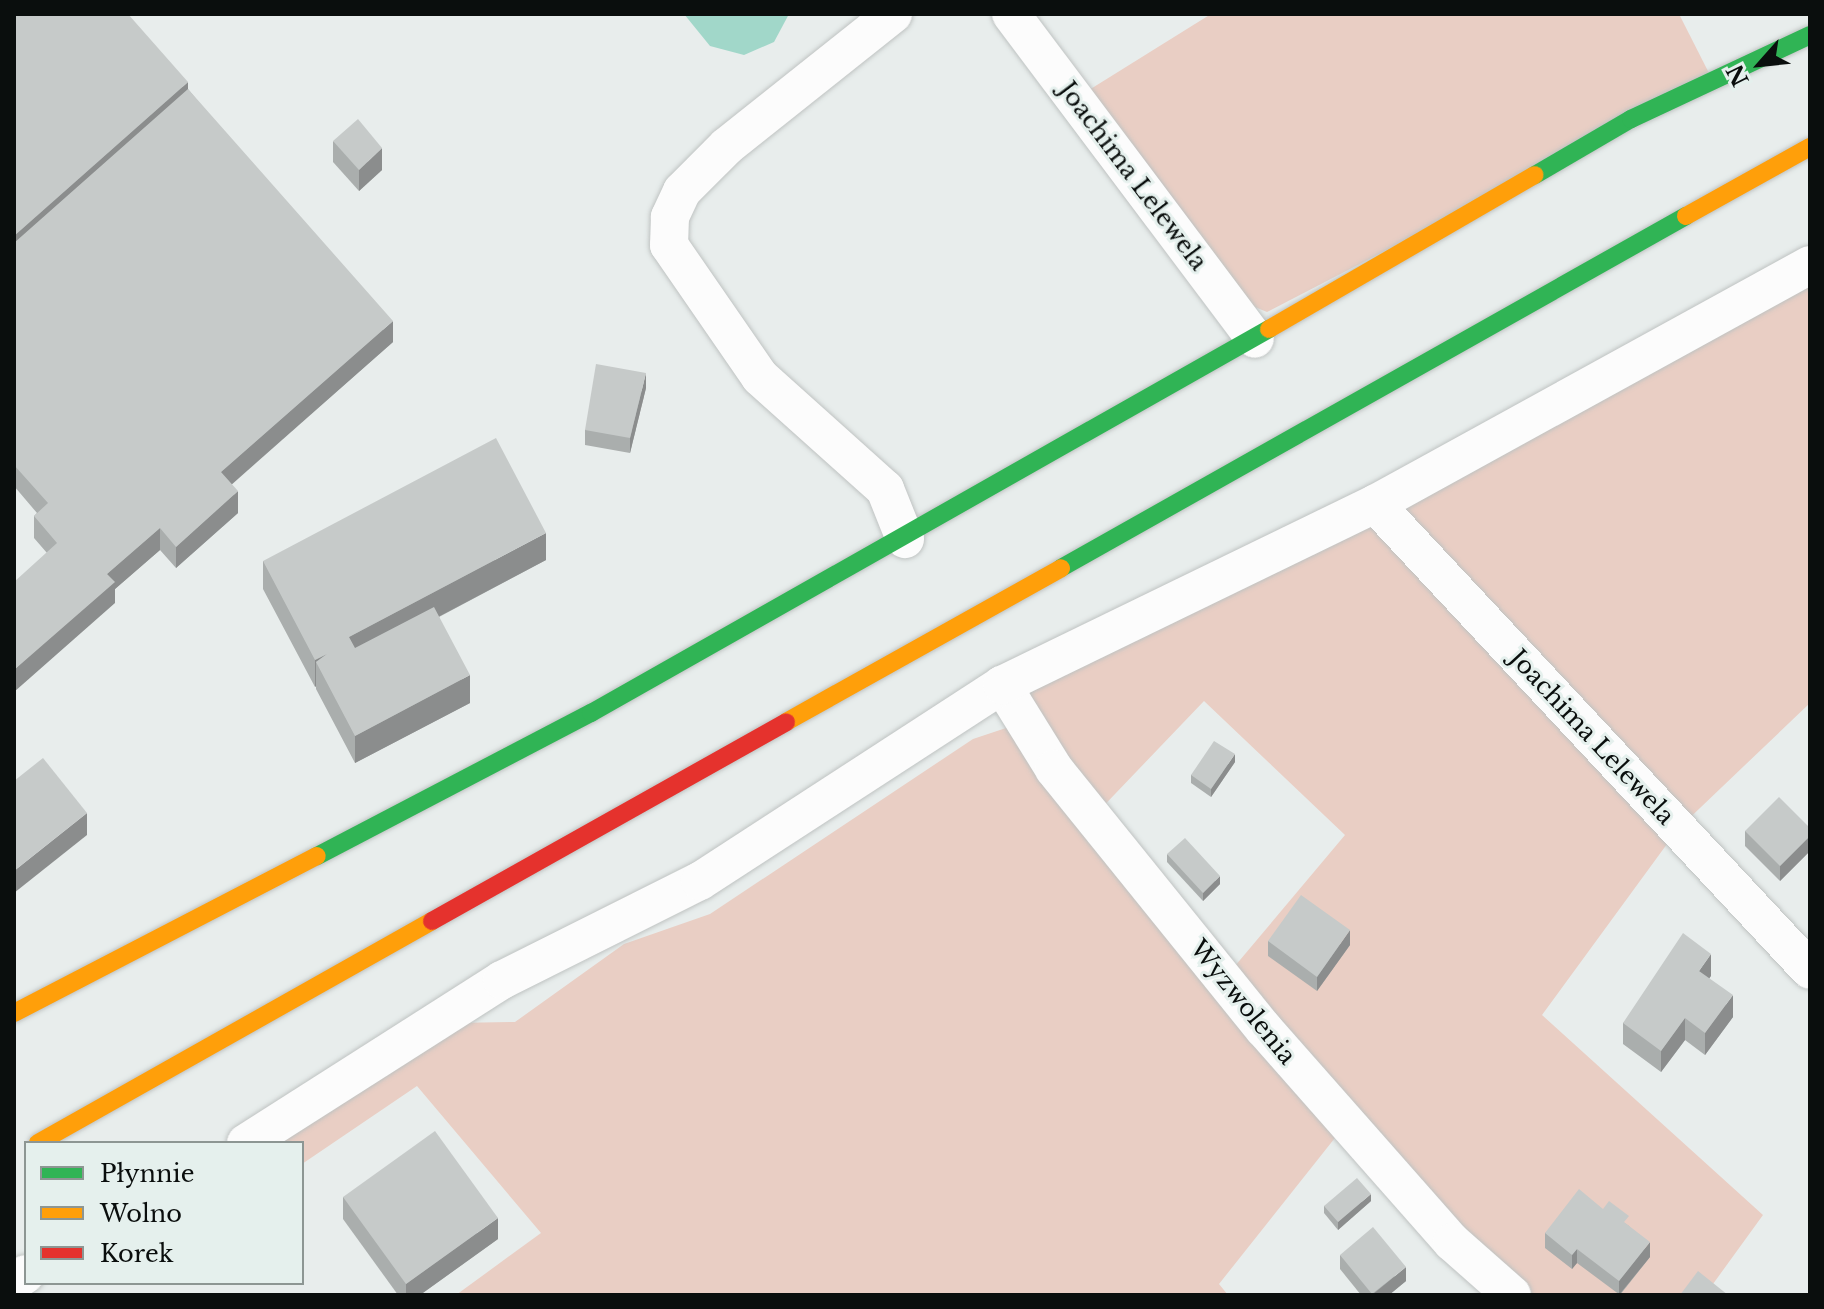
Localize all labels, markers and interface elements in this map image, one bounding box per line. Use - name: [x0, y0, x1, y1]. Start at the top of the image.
- north arrow: [1720, 24, 1800, 104]
- text: N: [1721, 60, 1755, 90]
- street label: Joachima Lelewela: [1053, 76, 1213, 276]
- street label: Joachima Lelewela: [1504, 644, 1680, 830]
- street label: Wyzwolenia: [1184, 934, 1302, 1070]
- legend: [24, 1141, 304, 1285]
- text: Płynnie: [100, 1159, 195, 1188]
- text: Wolno: [100, 1199, 182, 1228]
- text: Korek: [100, 1239, 173, 1268]

